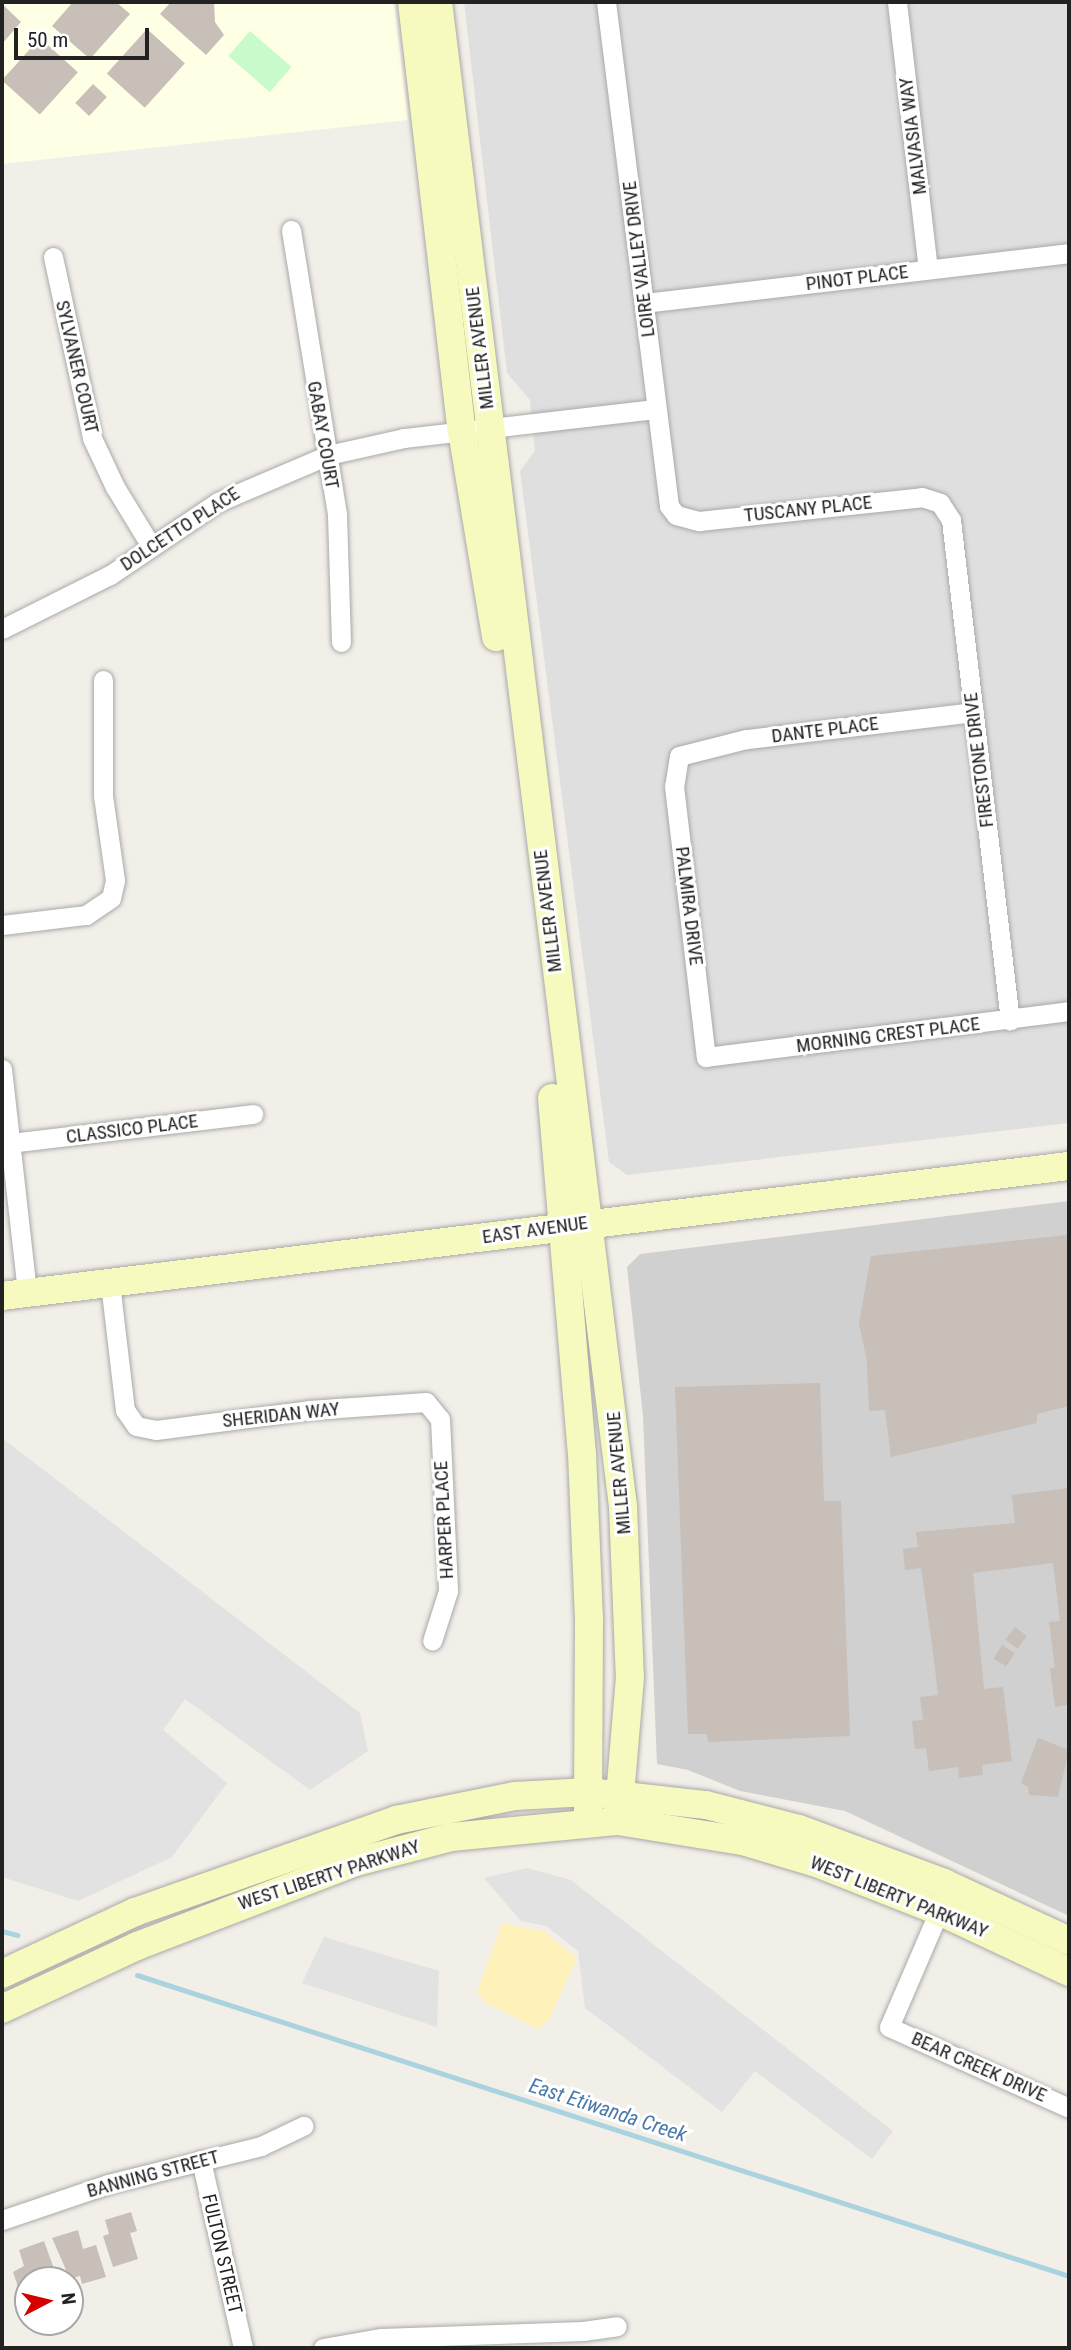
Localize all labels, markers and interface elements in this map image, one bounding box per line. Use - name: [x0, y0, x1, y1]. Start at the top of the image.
- scale bar: [18, 14, 152, 58]
- text: 50 m: [27, 28, 68, 52]
- street label: MALVASIA WAY: [894, 76, 932, 196]
- street label: LOIRE VALLEY DRIVE: [618, 180, 660, 338]
- street label: PINOT PLACE: [804, 260, 910, 296]
- street label: MILLER AVENUE: [461, 285, 499, 411]
- street label: SYLVANER COURT: [51, 298, 103, 436]
- street label: GABAY COURT: [302, 379, 344, 491]
- street label: DOLCETTO PLACE: [116, 482, 244, 576]
- street label: TUSCANY PLACE: [743, 491, 873, 527]
- street label: FIRESTONE DRIVE: [959, 691, 999, 829]
- street label: DANTE PLACE: [770, 712, 880, 748]
- street label: PALMIRA DRIVE: [670, 845, 708, 967]
- street label: MILLER AVENUE: [529, 848, 567, 974]
- street label: MORNING CREST PLACE: [795, 1012, 981, 1058]
- street label: CLASSICO PLACE: [65, 1110, 199, 1148]
- street label: EAST AVENUE: [481, 1211, 589, 1249]
- street label: SHERIDAN WAY: [221, 1398, 341, 1432]
- street label: MILLER AVENUE: [602, 1411, 636, 1535]
- street label: HARPER PLACE: [430, 1460, 458, 1580]
- street label: WEST LIBERTY PARKWAY: [235, 1835, 423, 1915]
- street label: WEST LIBERTY PARKWAY: [807, 1851, 991, 1943]
- street label: BEAR CREEK DRIVE: [908, 2027, 1050, 2107]
- water label: East Etiwanda Creek: [526, 2073, 690, 2147]
- street label: BANNING STREET: [84, 2145, 222, 2203]
- street label: FULTON STREET: [197, 2192, 247, 2316]
- north arrow: [14, 2266, 84, 2336]
- text: N: [56, 2291, 80, 2306]

